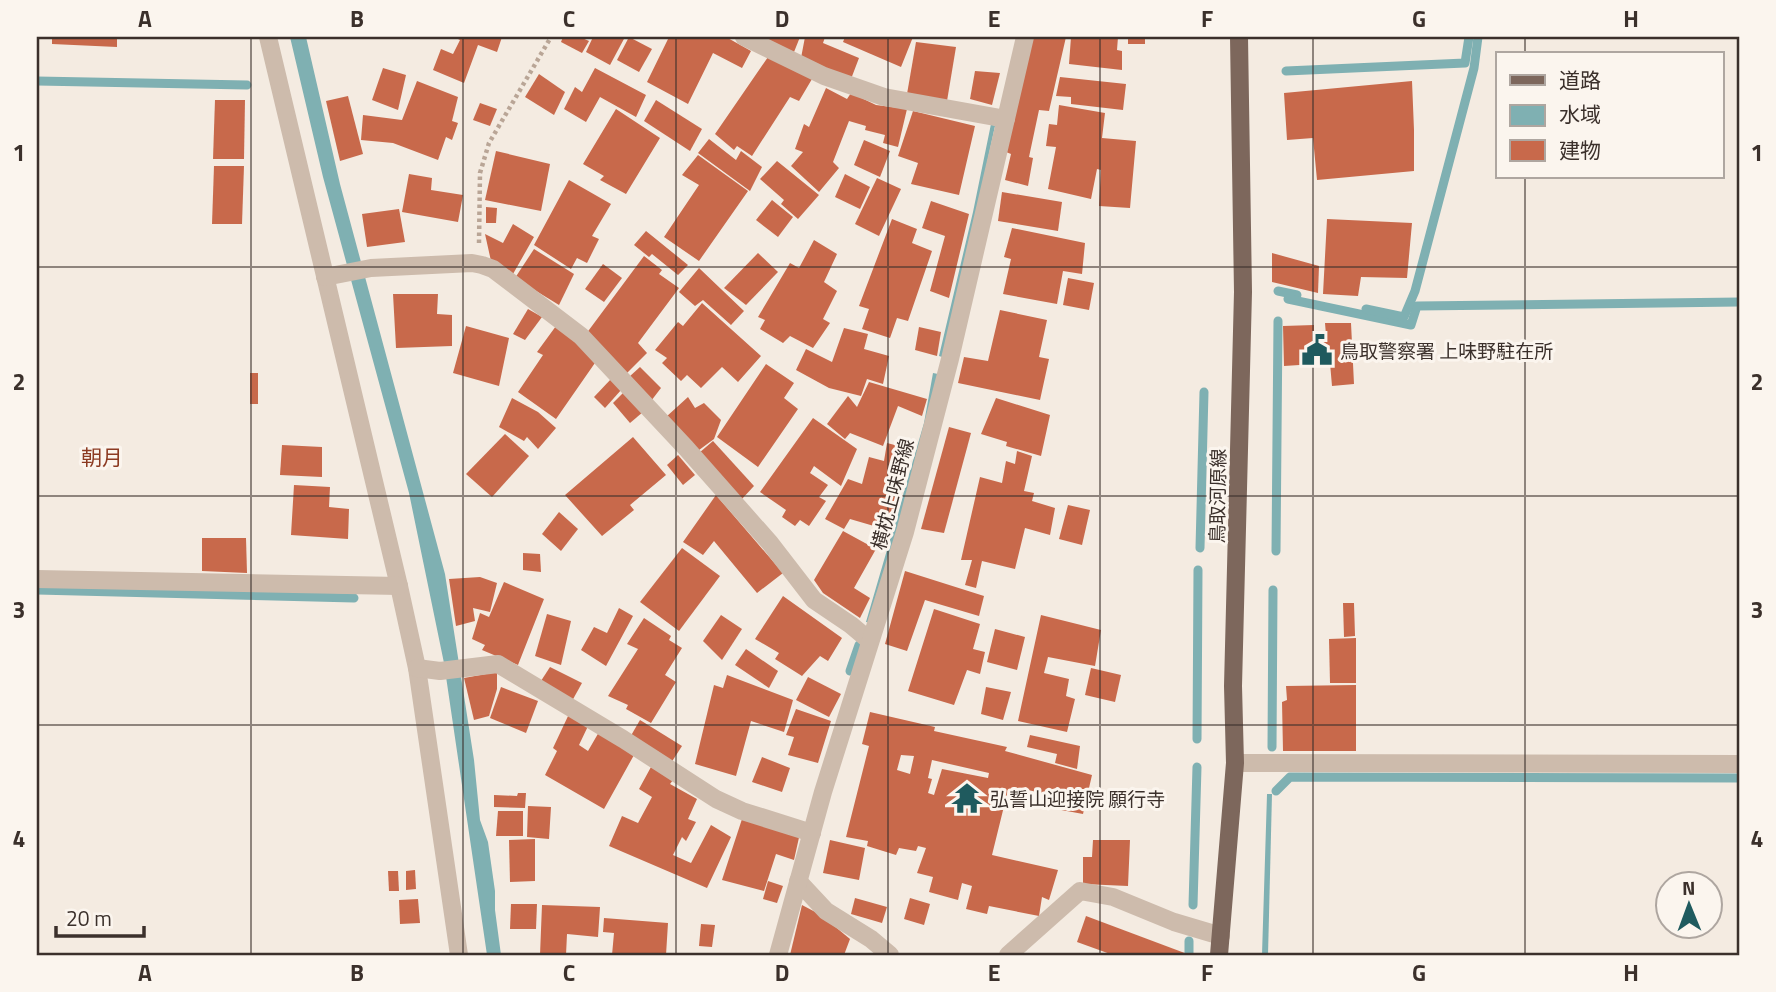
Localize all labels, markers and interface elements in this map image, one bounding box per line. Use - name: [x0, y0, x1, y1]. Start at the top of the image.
- text: A: [138, 1, 152, 36]
- text: B: [350, 1, 364, 36]
- text: C: [563, 1, 575, 36]
- text: D: [775, 1, 789, 36]
- text: E: [988, 1, 1000, 36]
- text: F: [1201, 1, 1213, 36]
- text: G: [1412, 1, 1426, 36]
- text: H: [1623, 1, 1639, 36]
- legend: [1496, 52, 1724, 178]
- text: 道路: [1559, 64, 1601, 96]
- text: 水域: [1559, 98, 1601, 130]
- text: 建物: [1559, 134, 1601, 166]
- text: 1: [13, 135, 25, 170]
- text: 1: [1751, 135, 1763, 170]
- public building icon: 鳥取警察署 上味野駐在所: [1300, 333, 1334, 367]
- place label: 鳥取警察署 上味野駐在所: [1340, 336, 1553, 365]
- text: 2: [13, 364, 25, 399]
- text: 2: [1751, 364, 1763, 399]
- street label: 横枕上味野線: [863, 435, 921, 553]
- district label: 朝月: [81, 441, 123, 473]
- street label: 鳥取河原線: [1202, 448, 1232, 544]
- text: 3: [13, 592, 25, 627]
- text: 3: [1751, 592, 1763, 627]
- temple icon: 弘誓山迎接院 願行寺: [950, 781, 984, 815]
- place label: 弘誓山迎接院 願行寺: [990, 784, 1165, 813]
- text: 4: [13, 821, 25, 856]
- text: 4: [1751, 821, 1763, 856]
- north arrow: [1654, 870, 1724, 940]
- text: N: [1682, 873, 1696, 902]
- scale bar: [56, 894, 144, 938]
- text: 20 m: [66, 902, 112, 934]
- text: A: [138, 955, 152, 990]
- text: B: [350, 955, 364, 990]
- text: C: [563, 955, 575, 990]
- text: D: [775, 955, 789, 990]
- text: E: [988, 955, 1000, 990]
- text: F: [1201, 955, 1213, 990]
- text: G: [1412, 955, 1426, 990]
- text: H: [1623, 955, 1639, 990]

